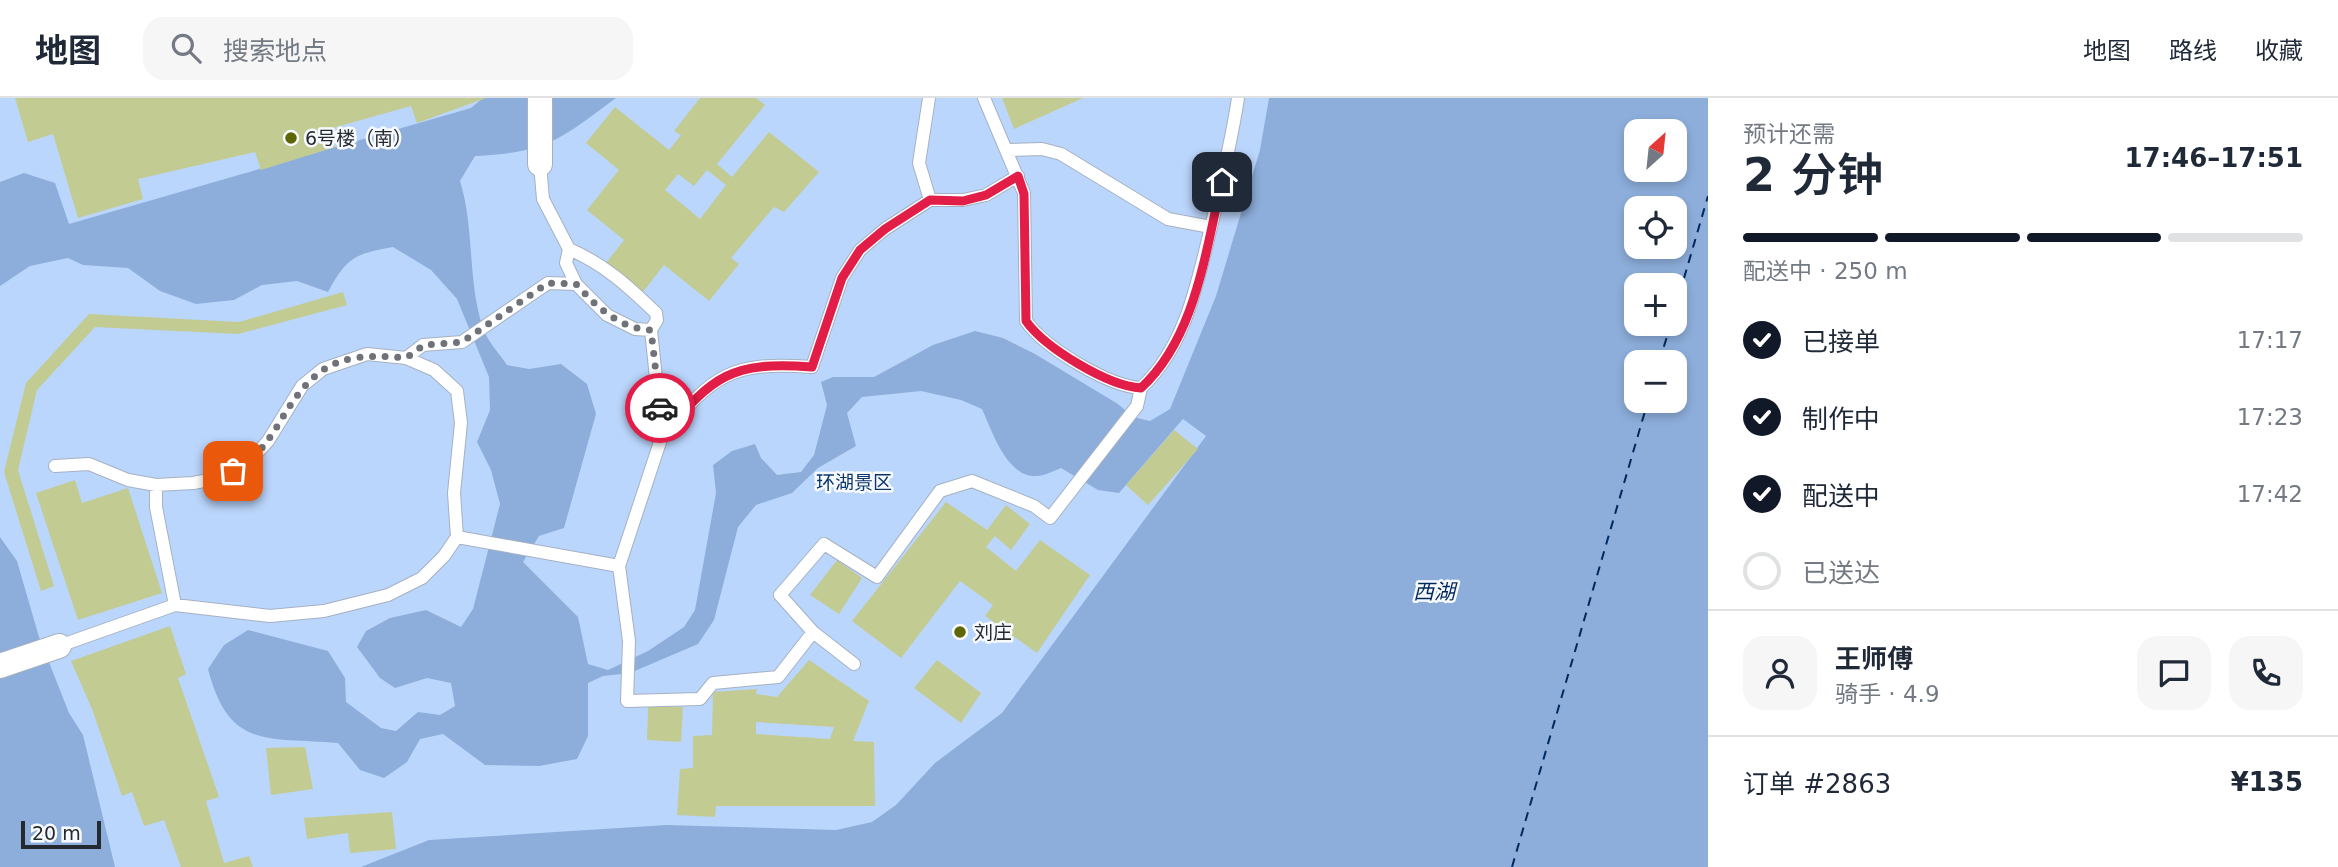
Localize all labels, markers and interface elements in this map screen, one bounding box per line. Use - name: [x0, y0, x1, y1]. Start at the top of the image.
- search box: [143, 17, 633, 80]
- icon: search: [167, 29, 205, 67]
- text: 地图: [35, 31, 101, 70]
- text: 搜索地点: [223, 36, 327, 66]
- text: 地图: [2083, 37, 2131, 65]
- text: 路线: [2169, 37, 2217, 65]
- text: 收藏: [2255, 37, 2303, 65]
- north arrow: [1624, 119, 1687, 182]
- map controls: [1624, 119, 1687, 413]
- text: 预计还需: [1743, 121, 1835, 147]
- place label: 6号楼（南）: [305, 127, 412, 149]
- marker: 6号楼（南）: [283, 130, 299, 146]
- text: 17:46–17:51: [2124, 143, 2303, 173]
- text: 2 分钟: [1743, 148, 1883, 202]
- pin: [1192, 152, 1252, 212]
- icon: home: [1203, 163, 1241, 201]
- button: locate: [1624, 196, 1687, 259]
- text: 配送中 · 250 m: [1743, 258, 1908, 284]
- button: +: [1624, 273, 1687, 336]
- icon: check: [1743, 321, 1781, 359]
- text: 已接单: [1802, 327, 1880, 357]
- text: 17:17: [2237, 327, 2303, 353]
- button: −: [1624, 350, 1687, 413]
- courier: [625, 373, 695, 443]
- icon: car: [641, 389, 679, 427]
- icon: check: [1743, 398, 1781, 436]
- text: 制作中: [1802, 404, 1880, 434]
- text: 17:23: [2237, 404, 2303, 430]
- pin: [203, 441, 263, 501]
- icon: bag: [214, 452, 252, 490]
- park label: 环湖景区: [816, 471, 892, 493]
- icon: check: [1743, 475, 1781, 513]
- text: 配送中: [1802, 481, 1880, 511]
- text: 17:42: [2237, 481, 2303, 507]
- text: 已送达: [1802, 558, 1880, 588]
- water label: 西湖: [1413, 580, 1458, 604]
- place label: 刘庄: [974, 621, 1012, 643]
- marker: 刘庄: [952, 624, 968, 640]
- button: person: [1743, 636, 1817, 710]
- button: chat: [2137, 636, 2211, 710]
- button: phone: [2229, 636, 2303, 710]
- text: 王师傅: [1835, 644, 1913, 674]
- text: 骑手 · 4.9: [1835, 681, 1940, 707]
- text: ¥135: [2231, 767, 2303, 797]
- text: 订单 #2863: [1743, 769, 1891, 799]
- scale bar: [21, 818, 102, 850]
- text: 20 m: [32, 822, 81, 844]

